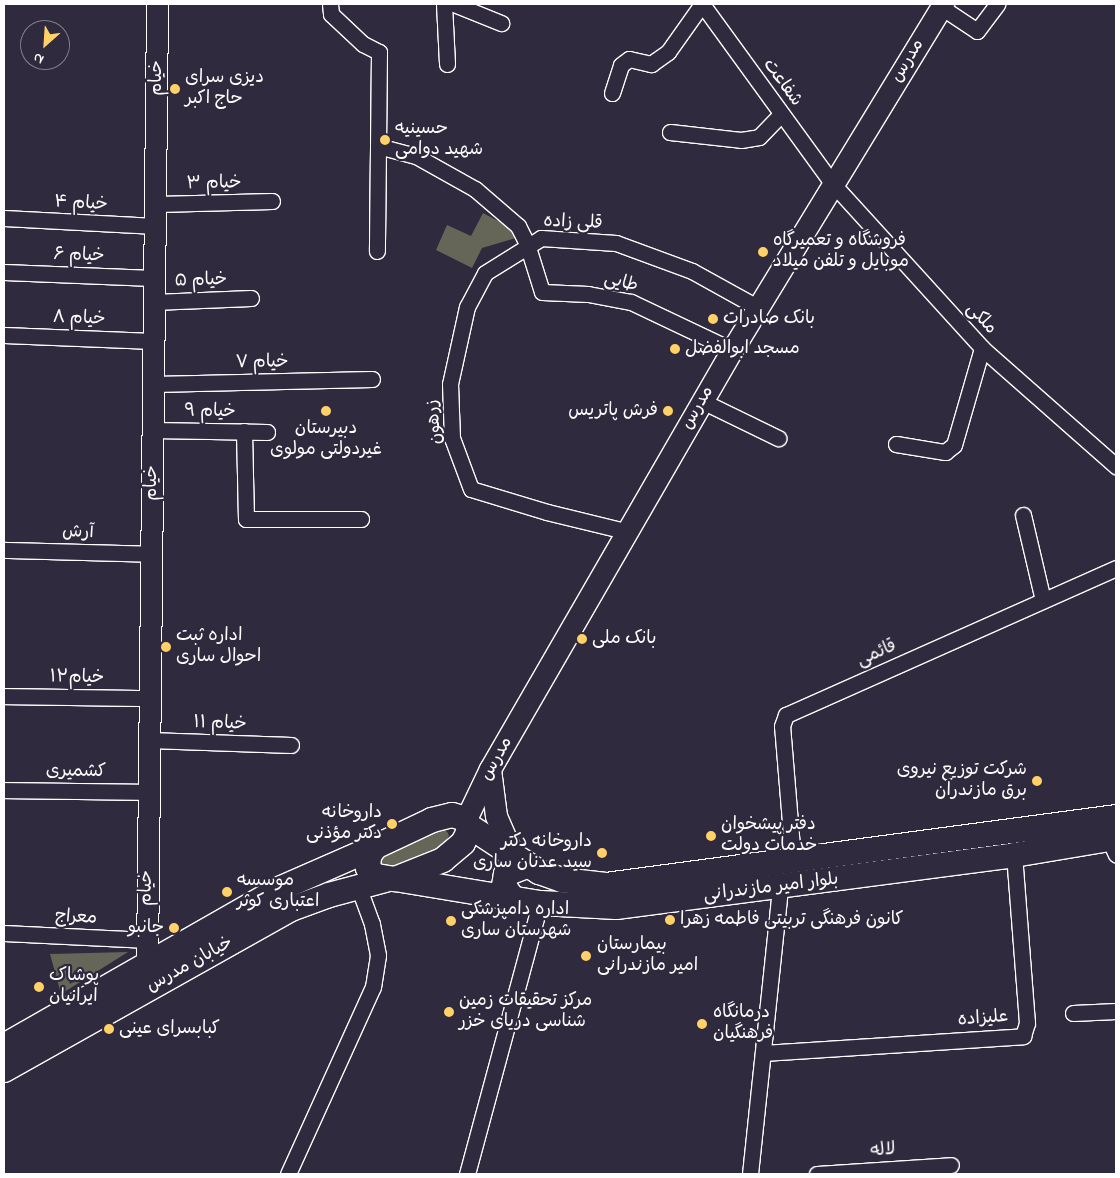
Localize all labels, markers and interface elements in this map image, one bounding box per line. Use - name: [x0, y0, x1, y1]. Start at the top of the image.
- north arrow: [20, 20, 70, 70]
- street label: مدرس: [887, 35, 929, 87]
- text: N: [30, 47, 48, 70]
- street label: شفاعت: [758, 55, 806, 111]
- street label: خیام: [146, 60, 168, 96]
- place label: دیزی سرای حاج اکبر: [185, 68, 264, 110]
- marker: دیزی سرای حاج اکبر: [169, 83, 181, 95]
- place label: حسینیه شهید دوامی: [395, 119, 483, 162]
- marker: حسینیه شهید دوامی: [379, 134, 391, 146]
- street label: خیام ۳: [186, 173, 242, 195]
- street label: خیام ۴: [54, 192, 108, 216]
- street label: قلی زاده: [543, 211, 603, 235]
- place label: فروشگاه و تعمیرگاه موبایل و تلفن میلاد: [773, 231, 909, 274]
- street label: خیام ۶: [53, 244, 105, 268]
- marker: فروشگاه و تعمیرگاه موبایل و تلفن میلاد: [757, 246, 769, 258]
- street label: طایی: [602, 268, 640, 298]
- street label: خیام ۵: [174, 269, 228, 293]
- street label: ملکی: [961, 299, 1001, 339]
- street label: خیام ۸: [52, 307, 106, 331]
- place label: بانک صادرات: [723, 308, 815, 330]
- marker: بانک صادرات: [707, 313, 719, 325]
- place label: مسجد ابوالفضل: [685, 338, 800, 360]
- marker: مسجد ابوالفضل: [669, 343, 681, 355]
- street label: خیام ۷: [235, 352, 289, 374]
- street label: مدرس: [677, 382, 719, 434]
- street label: زرهون: [422, 399, 448, 445]
- place label: فرش پاتریس: [568, 400, 658, 422]
- street label: خیام ۹: [184, 401, 236, 423]
- marker: دبیرستان غیردولتی مولوی: [320, 405, 332, 417]
- marker: فرش پاتریس: [662, 405, 674, 417]
- place label: دبیرستان غیردولتی مولوی: [270, 419, 382, 462]
- street label: خیام: [141, 465, 163, 501]
- street label: آرش: [62, 522, 94, 544]
- place label: اداره ثبت احوال ساری: [176, 626, 261, 669]
- place label: بانک ملی: [592, 628, 656, 650]
- marker: بانک ملی: [576, 633, 588, 645]
- street label: قائمی: [854, 636, 900, 672]
- marker: اداره ثبت احوال ساری: [160, 641, 172, 653]
- street label: خیام۱۲: [50, 667, 104, 689]
- street label: خیام ۱۱: [193, 712, 247, 736]
- street label: مدرس: [476, 733, 518, 785]
- place label: شرکت توزیع نیروی برق مازندران: [897, 760, 1027, 802]
- street label: کشمیری: [46, 761, 106, 783]
- marker: شرکت توزیع نیروی برق مازندران: [1031, 775, 1043, 787]
- place label: داروخانه دکتر مؤذنی: [306, 803, 382, 846]
- place label: دفتر پیشخوان خدمات دولت: [721, 815, 817, 858]
- marker: داروخانه دکتر مؤذنی: [386, 818, 398, 830]
- marker: دفتر پیشخوان خدمات دولت: [705, 830, 717, 842]
- place label: داروخانه دکتر سید عدنان ساری: [473, 832, 592, 874]
- marker: داروخانه دکتر سید عدنان ساری: [596, 847, 608, 859]
- street label: بلوار امیر مازندرانی: [702, 869, 840, 907]
- street label: خیام: [136, 870, 158, 906]
- place label: موسسه اعتباری کوثر: [237, 871, 319, 914]
- marker: موسسه اعتباری کوثر: [221, 886, 233, 898]
- place label: اداره دامپزشکی شهرستان ساری: [461, 900, 571, 942]
- street label: معراج: [54, 906, 98, 930]
- place label: کانون فرهنگی تربیتی فاطمه زهرا: [680, 909, 903, 931]
- marker: کانون فرهنگی تربیتی فاطمه زهرا: [664, 914, 676, 926]
- marker: اداره دامپزشکی شهرستان ساری: [445, 915, 457, 927]
- place label: جانبو: [128, 917, 164, 939]
- marker: جانبو: [168, 922, 180, 934]
- street label: خیابان مدرس: [143, 932, 237, 998]
- place label: بیمارستان امیر مازندرانی: [597, 935, 698, 978]
- marker: بیمارستان امیر مازندرانی: [579, 949, 593, 963]
- place label: پوشاک ایرانیان: [49, 966, 99, 1009]
- marker: پوشاک ایرانیان: [33, 981, 45, 993]
- place label: مرکز تحقیقات زمین شناسی دریای خزر: [459, 991, 592, 1034]
- place label: درمانگاه فرهنگیان: [713, 1003, 773, 1046]
- marker: مرکز تحقیقات زمین شناسی دریای خزر: [443, 1006, 455, 1018]
- street label: علیزاده: [957, 1006, 1009, 1032]
- marker: درمانگاه فرهنگیان: [695, 1017, 709, 1031]
- place label: کبابسرای عینی: [119, 1018, 220, 1040]
- marker: کبابسرای عینی: [103, 1023, 115, 1035]
- street label: لاله: [870, 1139, 896, 1163]

